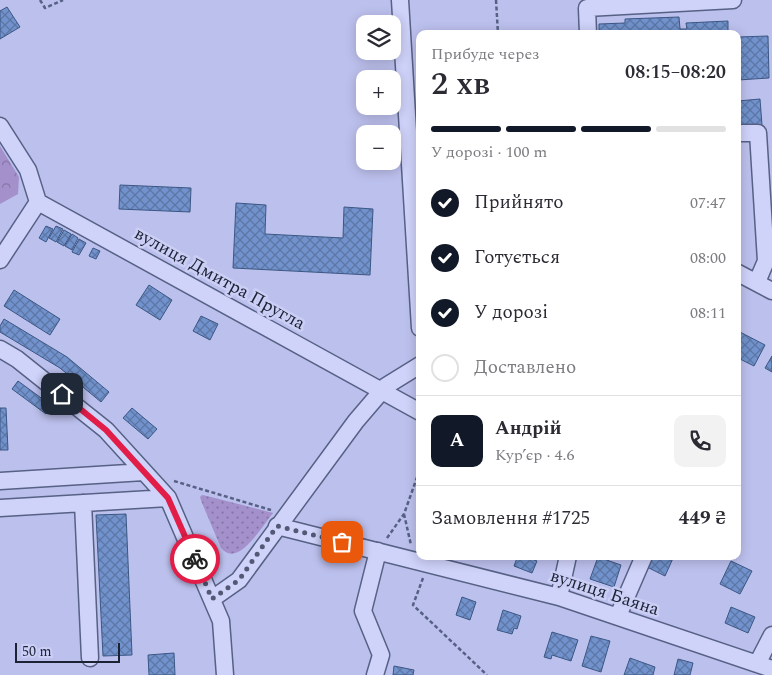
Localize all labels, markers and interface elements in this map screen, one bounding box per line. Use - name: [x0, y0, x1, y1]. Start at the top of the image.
- map controls: [356, 15, 401, 170]
- button: layers: [356, 15, 401, 60]
- text: Прибуде через: [431, 42, 539, 66]
- text: 08:15–08:20: [625, 58, 726, 87]
- text: 2 хв: [431, 60, 490, 109]
- button: +: [356, 70, 401, 115]
- button: −: [356, 125, 401, 170]
- text: У дорозі · 100 m: [431, 140, 547, 164]
- text: Прийнято: [474, 188, 564, 217]
- icon: check: [431, 189, 459, 217]
- text: 07:47: [690, 191, 726, 215]
- street label: вулиця Дмитра Пругла: [129, 220, 310, 337]
- text: Готується: [474, 243, 560, 272]
- icon: check: [431, 244, 459, 272]
- text: 08:00: [690, 246, 726, 270]
- text: У дорозі: [474, 298, 548, 327]
- icon: check: [431, 299, 459, 327]
- text: 08:11: [690, 301, 726, 325]
- text: Доставлено: [474, 353, 576, 382]
- pin: [41, 373, 83, 415]
- icon: home: [48, 380, 76, 408]
- text: Андрій: [495, 414, 562, 443]
- button: phone: [674, 415, 726, 467]
- text: А: [450, 426, 464, 455]
- text: Кур’єр · 4.6: [495, 443, 574, 467]
- text: Замовлення #1725: [431, 504, 590, 533]
- text: 449 ₴: [679, 504, 726, 533]
- pin: [321, 521, 363, 563]
- icon: bag: [328, 528, 356, 556]
- courier: [170, 534, 220, 584]
- icon: bike: [181, 545, 209, 573]
- street label: вулиця Баяна: [547, 562, 663, 623]
- scale bar: [15, 640, 120, 663]
- text: 50 m: [22, 641, 52, 662]

